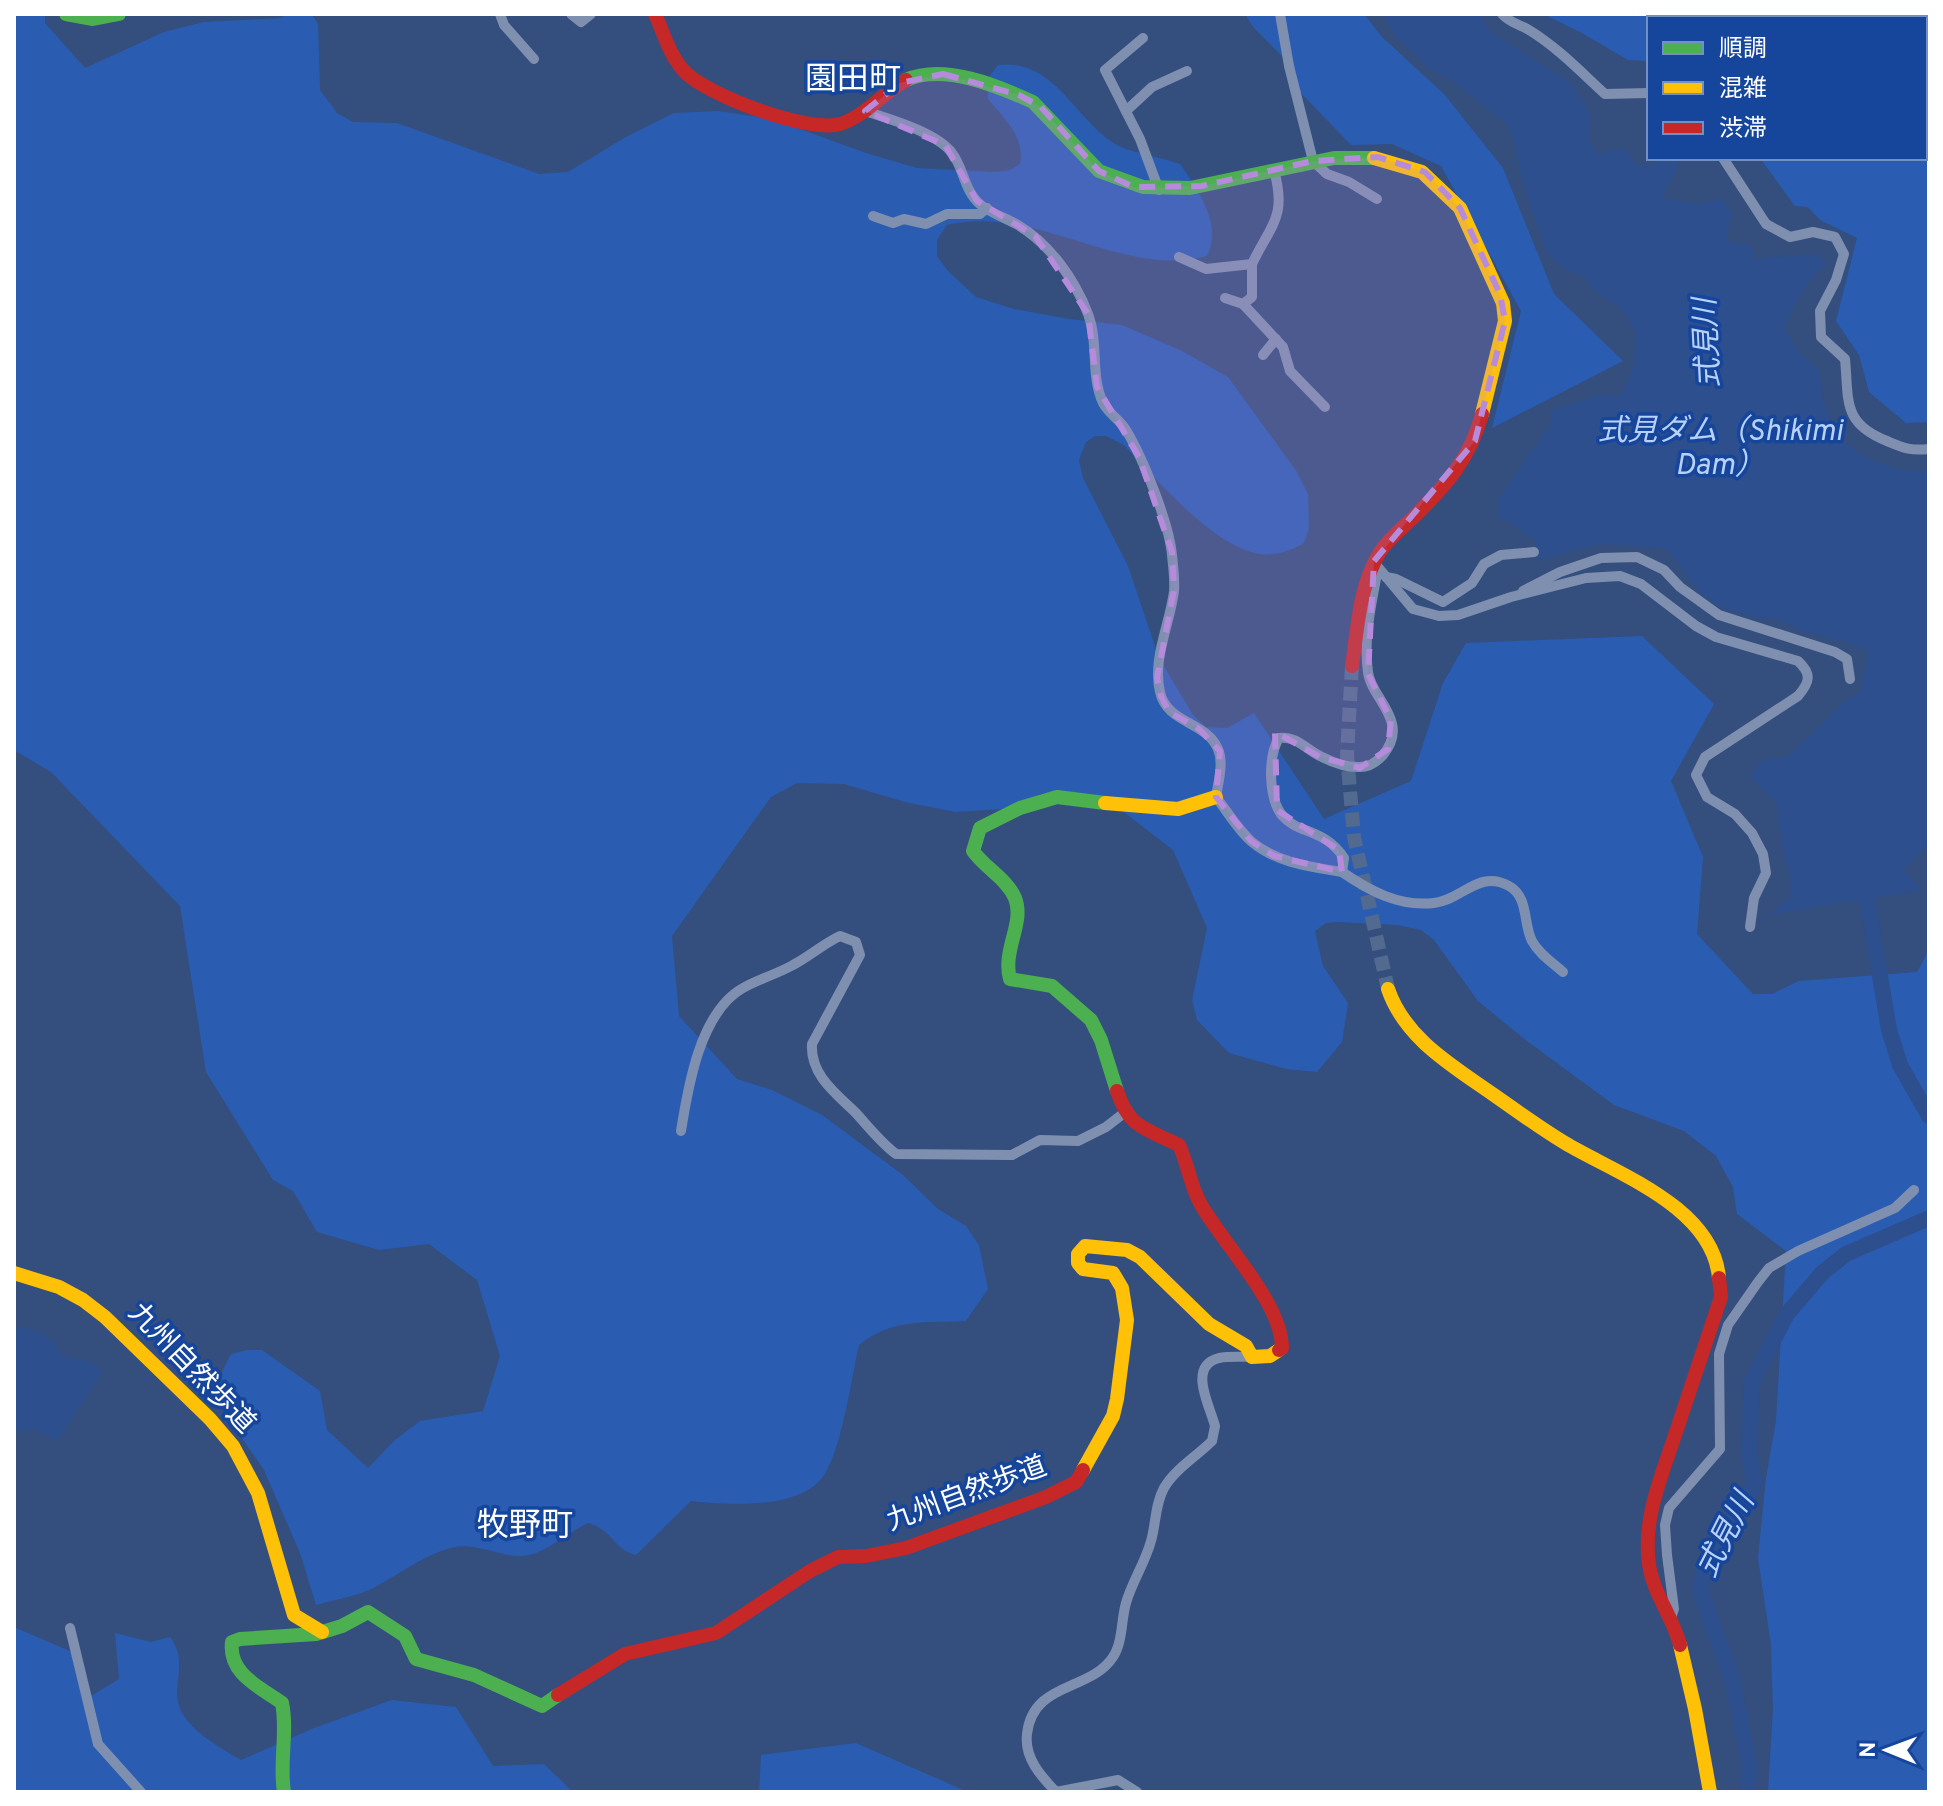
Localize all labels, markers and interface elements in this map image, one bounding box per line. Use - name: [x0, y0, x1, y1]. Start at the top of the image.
- legend: [1647, 16, 1927, 160]
- text: 順調: [1719, 35, 1767, 65]
- district label: 園田町: [805, 61, 901, 101]
- text: 混雑: [1719, 75, 1767, 105]
- text: 渋滞: [1719, 115, 1767, 145]
- water label: 式見川: [1688, 294, 1730, 389]
- water label: 式見ダム（Shikimi Dam）: [1597, 414, 1844, 485]
- street label: 九州自然歩道: [120, 1296, 262, 1442]
- street label: 九州自然歩道: [882, 1449, 1052, 1541]
- water label: 式見川: [1690, 1485, 1765, 1584]
- district label: 牧野町: [477, 1507, 573, 1547]
- north arrow: [1847, 1710, 1927, 1790]
- text: N: [1856, 1742, 1883, 1758]

